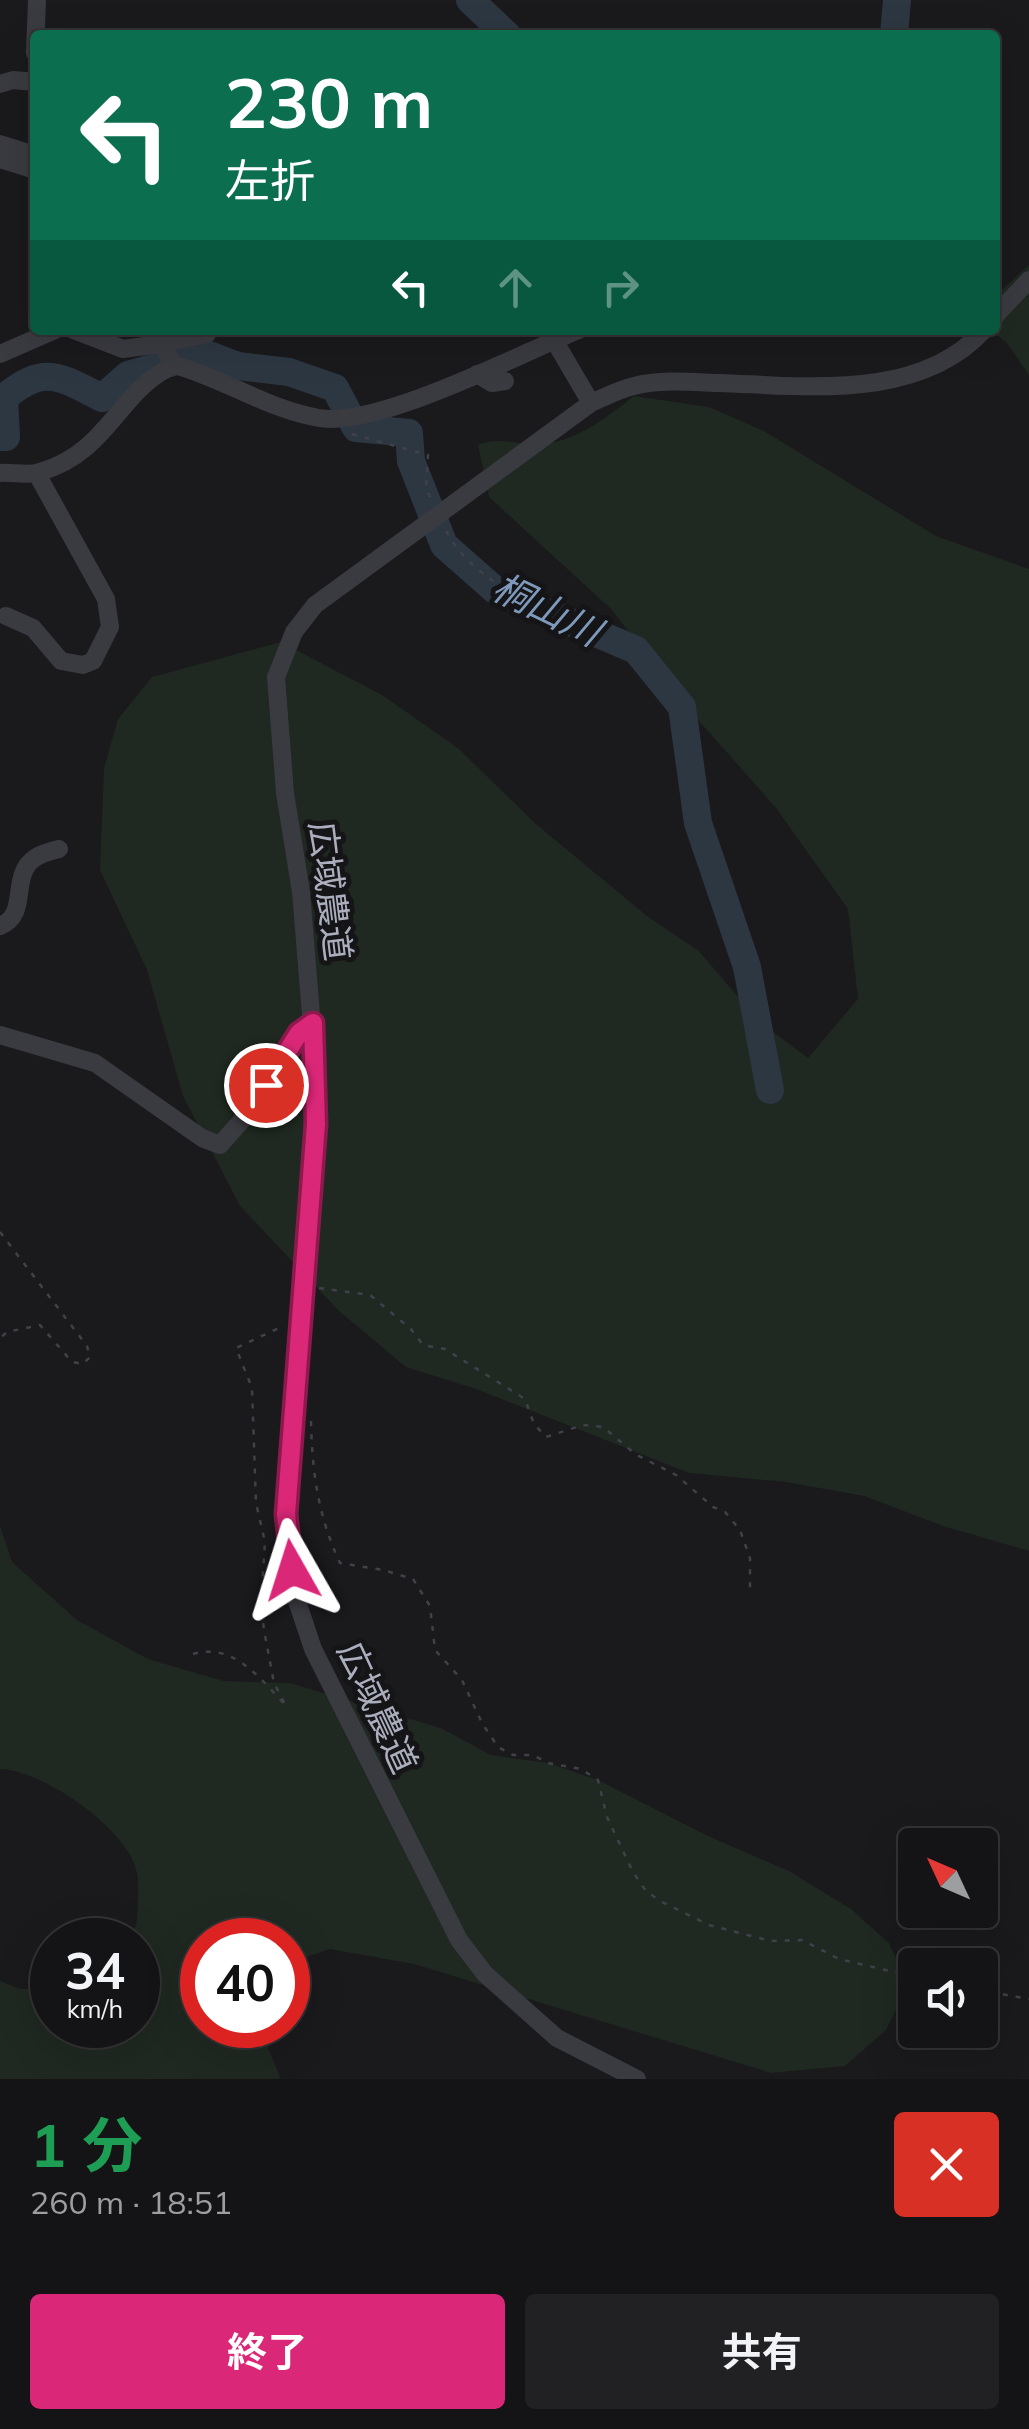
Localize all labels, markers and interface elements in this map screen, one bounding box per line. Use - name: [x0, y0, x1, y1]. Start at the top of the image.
- text: 230 m: [225, 58, 433, 146]
- icon: left: [60, 70, 190, 200]
- text: 左折: [225, 152, 315, 208]
- icon: left: [383, 260, 438, 315]
- icon: ahead: [488, 260, 543, 315]
- icon: right: [593, 260, 648, 315]
- water label: 桐山川: [485, 562, 612, 657]
- street label: 広域農道: [301, 819, 361, 963]
- pin: [224, 1043, 309, 1128]
- icon: arrive: [239, 1058, 294, 1113]
- position arrow: [240, 1518, 344, 1622]
- street label: 広域農道: [328, 1634, 428, 1780]
- north arrow: [898, 1828, 998, 1928]
- map controls: [898, 1828, 998, 2048]
- speed limit sign: 40: [180, 1918, 310, 2048]
- text: 34: [65, 1939, 125, 2002]
- button: sound: [898, 1948, 998, 2048]
- text: km/h: [67, 1993, 123, 2024]
- text: 1 分: [30, 2107, 142, 2182]
- button: close: [894, 2112, 999, 2217]
- text: 260 m · 18:51: [30, 2182, 232, 2222]
- button: 終了: [30, 2294, 505, 2409]
- button: 共有: [525, 2294, 999, 2409]

